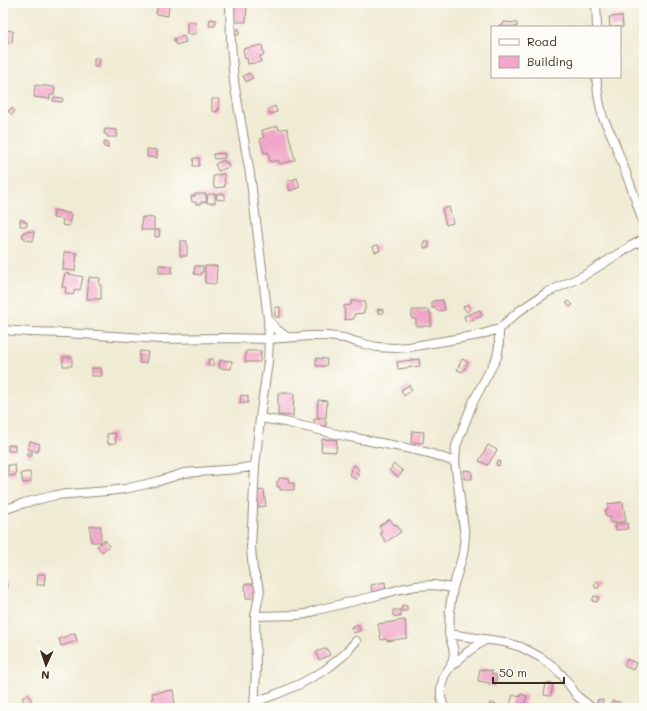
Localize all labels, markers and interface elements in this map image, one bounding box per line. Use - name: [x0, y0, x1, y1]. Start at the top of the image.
- legend: [491, 26, 621, 78]
- text: Road: [527, 33, 557, 49]
- text: Building: [527, 53, 573, 69]
- north arrow: [26, 645, 66, 685]
- scale bar: [493, 659, 564, 685]
- text: 50 m: [499, 664, 527, 680]
- text: N: [41, 668, 50, 683]

